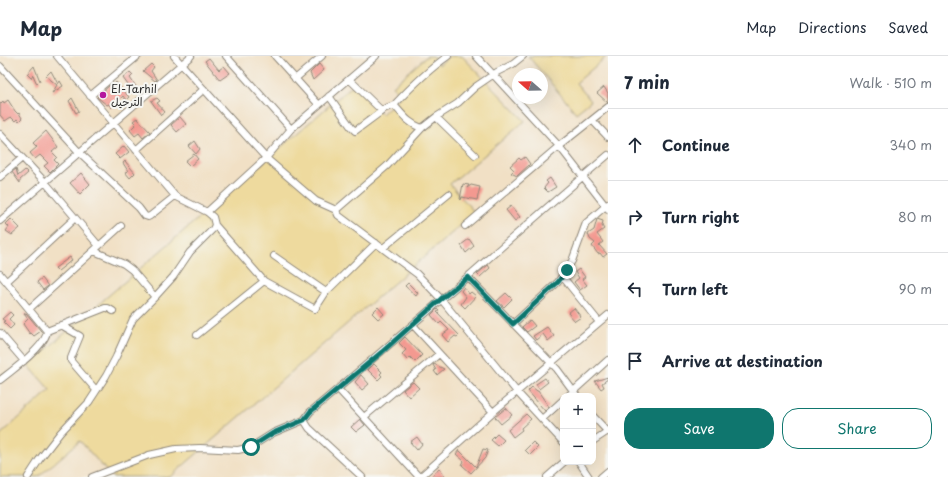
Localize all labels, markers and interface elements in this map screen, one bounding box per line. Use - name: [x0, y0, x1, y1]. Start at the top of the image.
- text: Map: [20, 14, 62, 42]
- text: Map: [746, 17, 776, 38]
- text: Directions: [798, 17, 866, 38]
- text: Saved: [888, 17, 928, 38]
- north arrow: [512, 68, 548, 104]
- text: 7 min: [624, 69, 670, 95]
- text: Walk · 510 m: [849, 73, 932, 92]
- place label: El-Tarhil الترحيل: [111, 80, 157, 110]
- marker: El-Tarhil الترحيل: [98, 90, 108, 100]
- text: Continue: [662, 133, 730, 156]
- icon: ahead: [624, 134, 646, 156]
- text: 340 m: [889, 135, 932, 154]
- text: Turn right: [662, 205, 739, 228]
- icon: right: [624, 206, 646, 228]
- text: 80 m: [898, 207, 932, 226]
- route end: [558, 261, 576, 279]
- text: Turn left: [662, 277, 728, 300]
- icon: left: [624, 278, 646, 300]
- text: 90 m: [899, 279, 932, 298]
- text: Arrive at destination: [662, 349, 823, 372]
- icon: arrive: [624, 350, 646, 372]
- map controls: [560, 393, 596, 465]
- button: +: [560, 393, 596, 429]
- button: Save: [624, 408, 774, 449]
- button: Share: [782, 408, 932, 449]
- button: −: [560, 429, 596, 465]
- route start: [242, 438, 260, 456]

